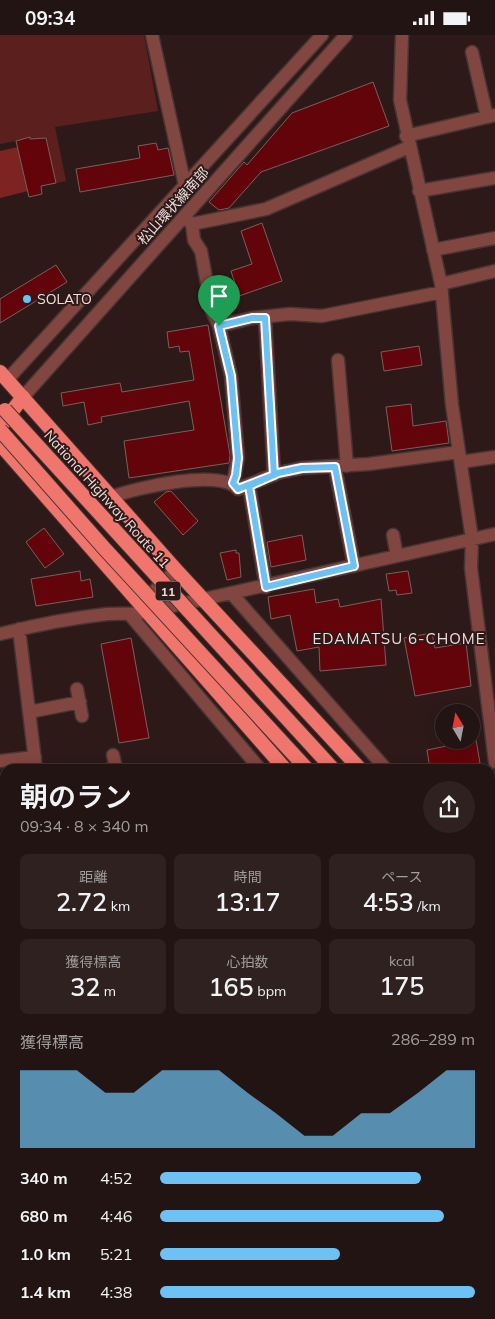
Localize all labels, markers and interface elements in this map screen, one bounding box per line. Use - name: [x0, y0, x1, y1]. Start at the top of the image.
- text: 09:34: [25, 6, 75, 30]
- street label: 松山環状線南部: [134, 164, 212, 248]
- pin: [198, 275, 240, 326]
- icon: arrive: [205, 282, 233, 310]
- place label: SOLATO: [37, 290, 92, 308]
- marker: SOLATO: [21, 293, 33, 305]
- street label: National Highway Route 11: [40, 426, 174, 572]
- road number: 11: [156, 581, 180, 601]
- district label: EDAMATSU 6-CHOME: [313, 629, 485, 648]
- north arrow: [435, 704, 480, 749]
- map controls: [435, 704, 480, 749]
- text: 朝のラン: [20, 779, 132, 814]
- button: share: [423, 781, 475, 833]
- text: 09:34 · 8 × 340 m: [20, 816, 149, 836]
- text: 距離: [79, 868, 107, 886]
- text: 時間: [233, 868, 261, 886]
- text: ペース: [381, 868, 422, 886]
- text: 2.72: [56, 886, 107, 917]
- text: 13:17: [215, 886, 280, 917]
- text: 4:53: [363, 886, 414, 917]
- text: km: [107, 897, 130, 915]
- text: /km: [414, 897, 441, 915]
- text: kcal: [389, 952, 415, 970]
- text: 獲得標高: [65, 953, 121, 971]
- text: 心拍数: [226, 953, 268, 971]
- text: 175: [379, 970, 424, 1001]
- text: 32: [70, 971, 100, 1002]
- text: 165: [209, 971, 254, 1002]
- text: m: [100, 982, 116, 1000]
- text: bpm: [254, 982, 286, 1000]
- text: 286–289 m: [391, 1029, 475, 1049]
- text: 獲得標高: [20, 1032, 84, 1052]
- text: 340 m: [20, 1168, 68, 1188]
- text: 4:52: [100, 1168, 132, 1188]
- text: 680 m: [20, 1206, 68, 1226]
- text: 4:46: [100, 1206, 132, 1226]
- text: 1.0 km: [20, 1244, 71, 1264]
- text: 5:21: [100, 1244, 132, 1264]
- text: 1.4 km: [20, 1282, 71, 1302]
- text: 4:38: [100, 1282, 132, 1302]

